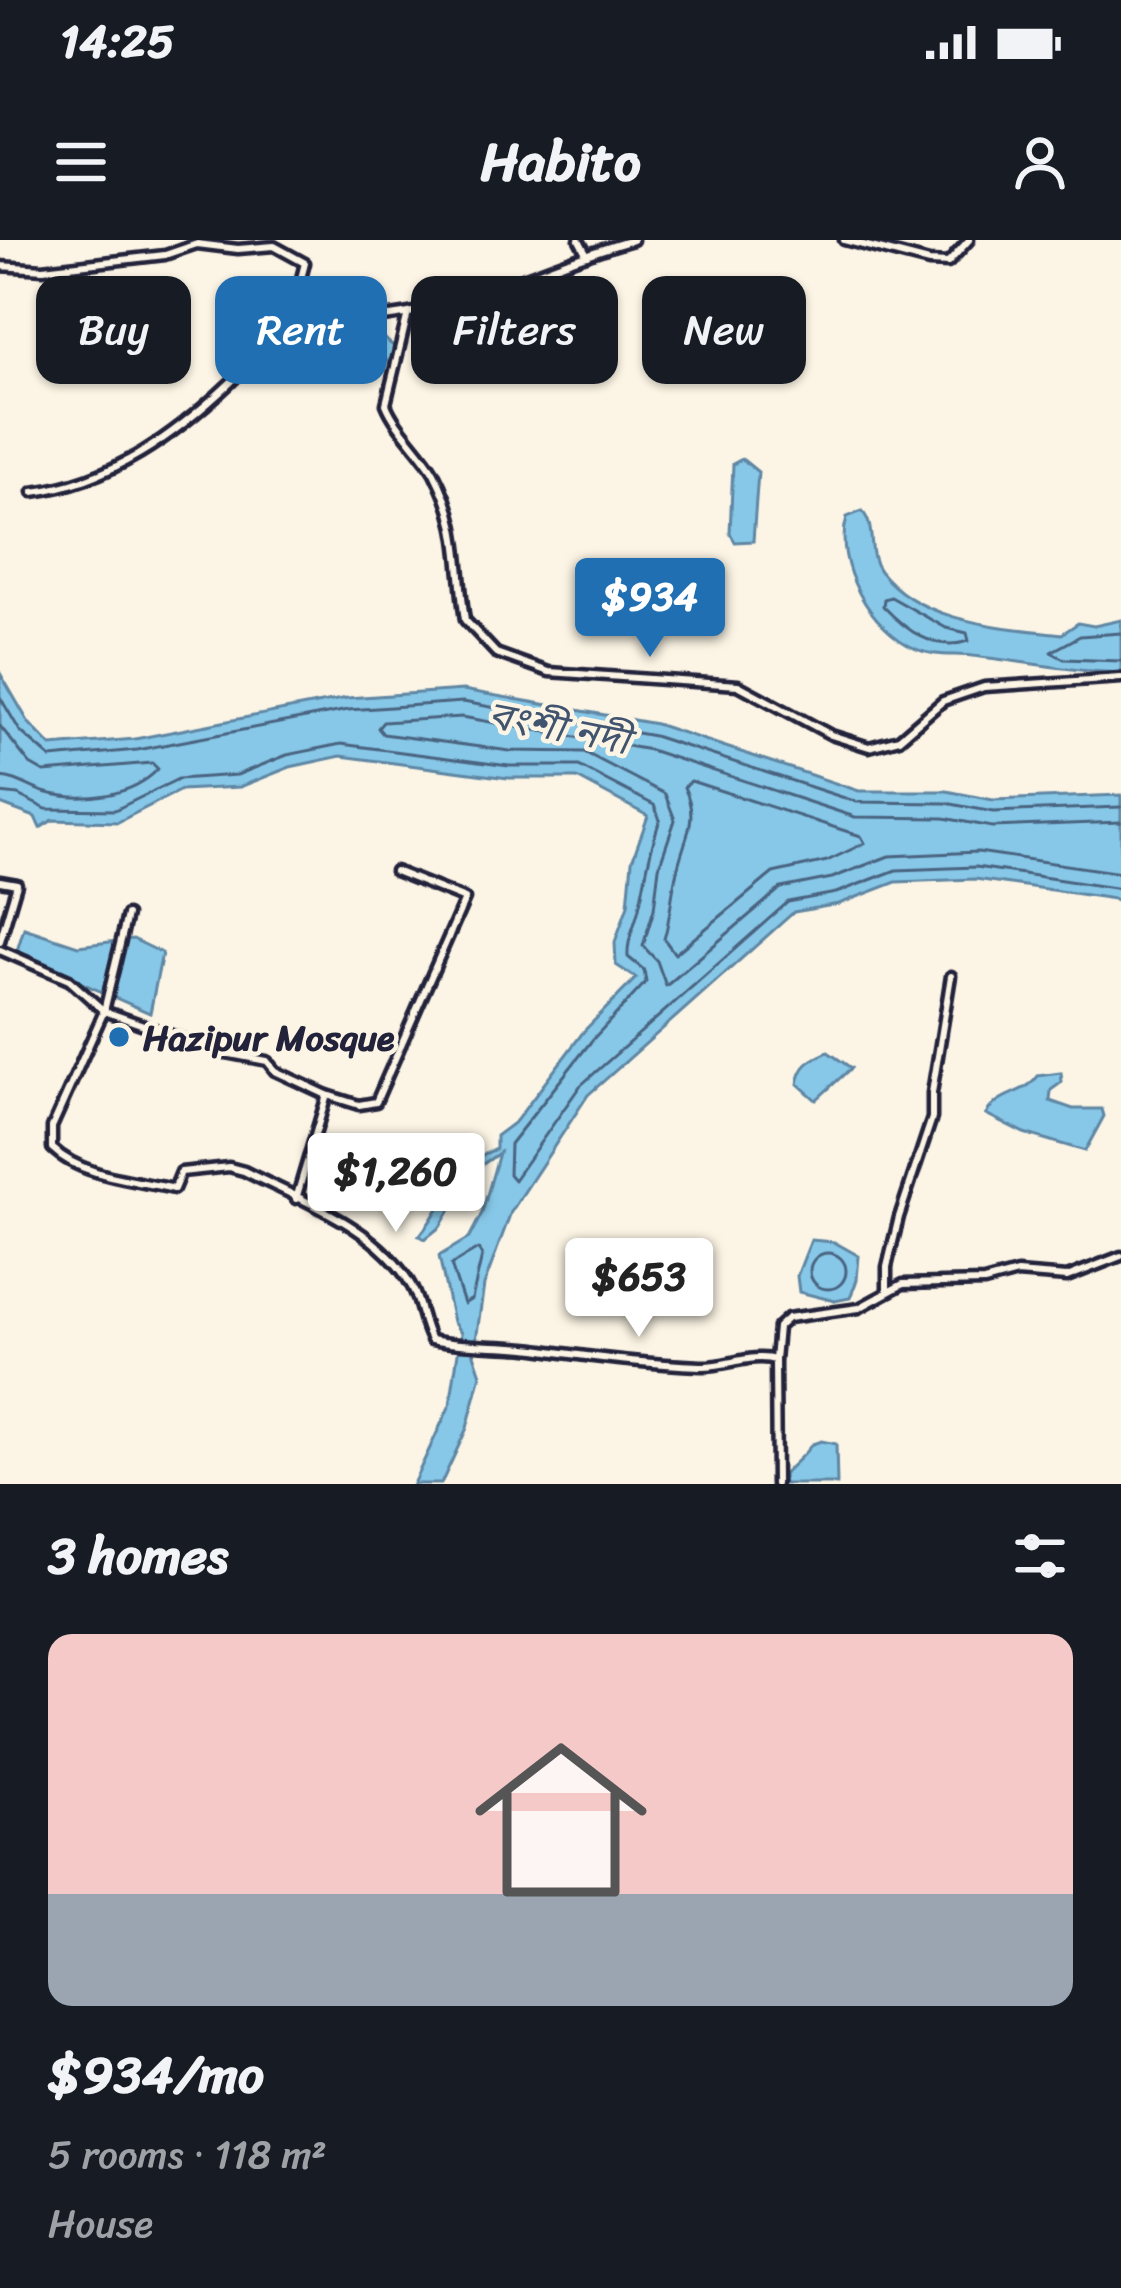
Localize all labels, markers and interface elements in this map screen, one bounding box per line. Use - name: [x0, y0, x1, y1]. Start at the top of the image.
- text: 14:25: [60, 2, 174, 82]
- text: Habito: [480, 114, 641, 210]
- icon: menu: [48, 129, 114, 195]
- icon: person: [1007, 129, 1073, 195]
- chip: Buy: [36, 276, 191, 384]
- chip: Rent: [215, 276, 387, 384]
- chip: Filters: [411, 276, 618, 384]
- chip: New: [642, 276, 806, 384]
- pin: $934: [579, 558, 721, 660]
- text: $934: [602, 562, 698, 631]
- water label: বংশী নদী: [482, 680, 642, 776]
- place label: Hazipur Mosque: [143, 1006, 395, 1070]
- marker: Hazipur Mosque: [106, 1024, 132, 1050]
- pin: $1,260: [298, 1133, 494, 1235]
- text: $1,260: [335, 1137, 457, 1206]
- pin: $653: [568, 1238, 710, 1340]
- text: $653: [592, 1242, 686, 1311]
- text: 3 homes: [48, 1511, 228, 1601]
- icon: filters: [1007, 1523, 1073, 1589]
- icon: home: [453, 1712, 669, 1928]
- text: $934/mo: [48, 2030, 264, 2120]
- text: 5 rooms · 118 m²: [48, 2120, 327, 2189]
- text: House: [48, 2189, 153, 2258]

